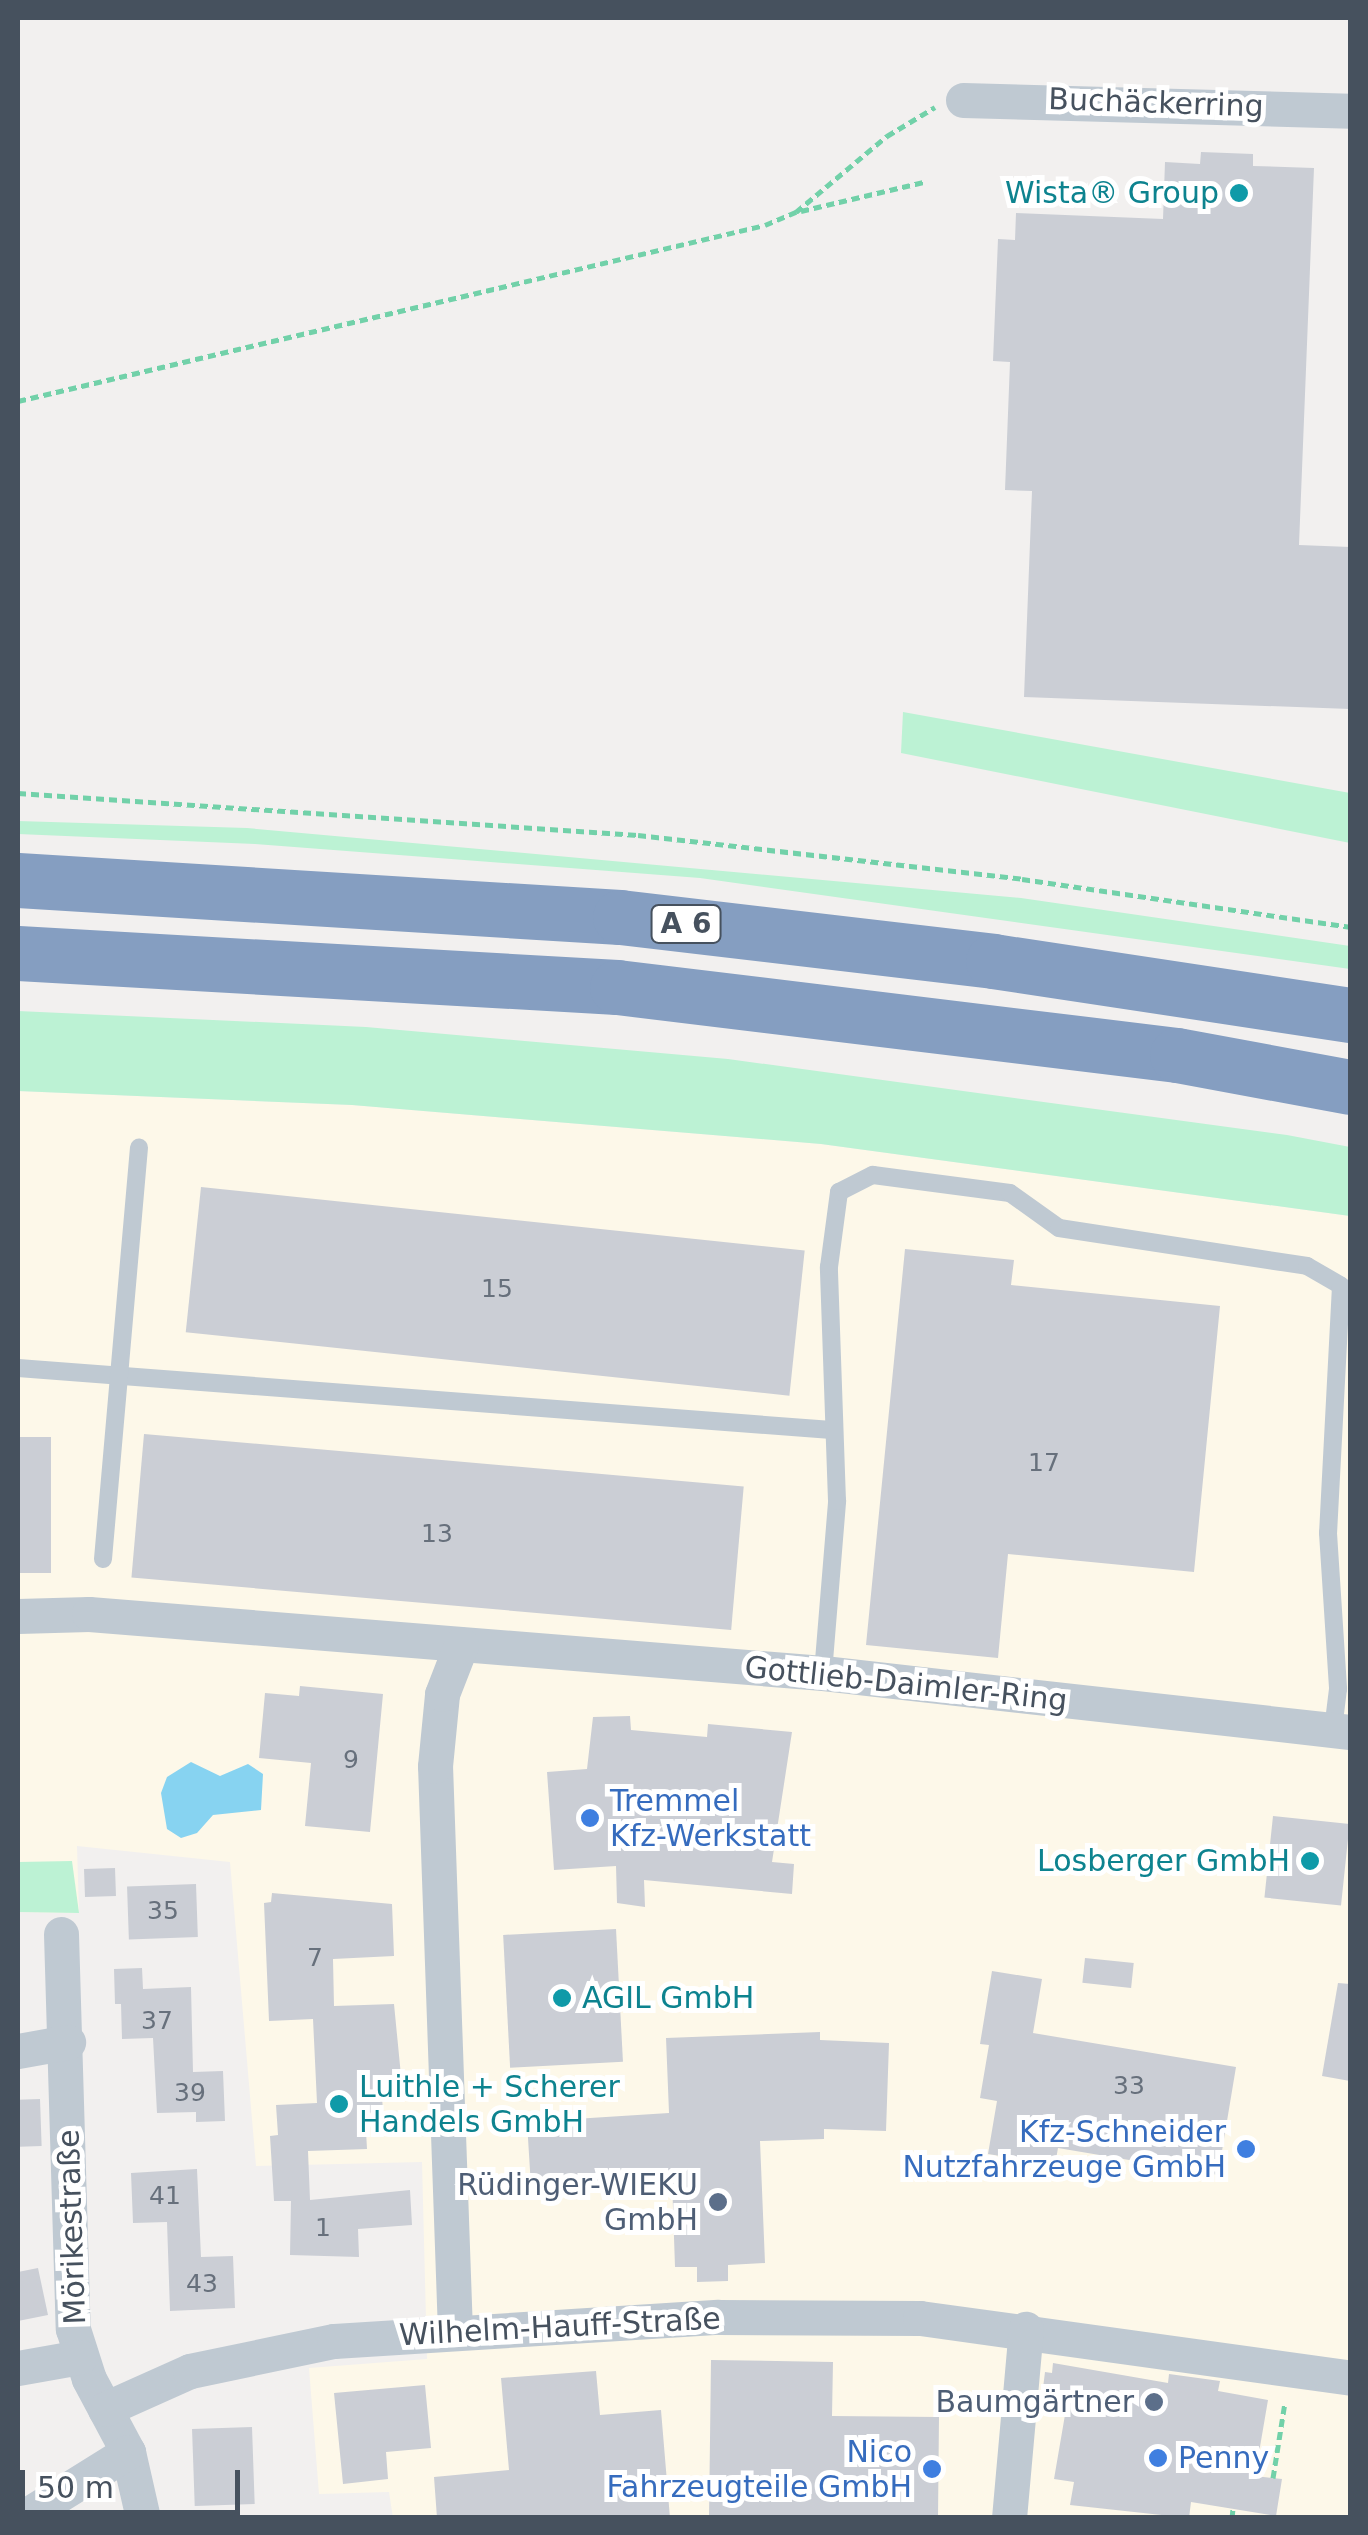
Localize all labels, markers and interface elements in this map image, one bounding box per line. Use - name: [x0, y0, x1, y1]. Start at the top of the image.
- street label: Buchäckerring: [1048, 81, 1264, 125]
- place label: Wista® Group: [1005, 175, 1219, 211]
- marker: Wista® Group: [1228, 182, 1250, 204]
- road number: A 6: [648, 901, 724, 947]
- house number: 15: [481, 1274, 513, 1304]
- house number: 17: [1028, 1448, 1060, 1478]
- house number: 13: [421, 1519, 453, 1549]
- street label: Gottlieb-Daimler-Ring: [743, 1649, 1069, 1719]
- house number: 9: [343, 1745, 359, 1775]
- place label: Tremmel Kfz-Werkstatt: [610, 1783, 811, 1854]
- marker: Tremmel Kfz-Werkstatt: [579, 1807, 601, 1829]
- place label: Losberger GmbH: [1037, 1843, 1290, 1879]
- marker: Losberger GmbH: [1299, 1850, 1321, 1872]
- house number: 35: [147, 1896, 179, 1926]
- house number: 7: [307, 1943, 323, 1973]
- place label: AGIL GmbH: [582, 1980, 754, 2016]
- marker: AGIL GmbH: [551, 1987, 573, 2009]
- house number: 37: [141, 2006, 173, 2036]
- place label: Luithle + Scherer Handels GmbH: [359, 2069, 620, 2140]
- house number: 33: [1113, 2071, 1145, 2101]
- house number: 39: [174, 2078, 206, 2108]
- marker: Luithle + Scherer Handels GmbH: [328, 2093, 350, 2115]
- place label: Kfz-Schneider Nutzfahrzeuge GmbH: [902, 2114, 1226, 2184]
- street label: Mörikestraße: [51, 2129, 93, 2325]
- marker: Kfz-Schneider Nutzfahrzeuge GmbH: [1235, 2138, 1257, 2160]
- place label: Rüdinger-WIEKU GmbH: [457, 2167, 698, 2238]
- house number: 41: [149, 2181, 181, 2211]
- marker: Rüdinger-WIEKU GmbH: [707, 2191, 729, 2213]
- house number: 1: [315, 2213, 331, 2243]
- house number: 43: [186, 2269, 218, 2299]
- street label: Wilhelm-Hauff-Straße: [398, 2301, 722, 2353]
- place label: Baumgärtner: [935, 2384, 1134, 2420]
- marker: Baumgärtner: [1143, 2391, 1165, 2413]
- place label: Nico Fahrzeugteile GmbH: [607, 2434, 912, 2504]
- place label: Penny: [1178, 2440, 1269, 2476]
- marker: Penny: [1147, 2447, 1169, 2469]
- scale bar: [25, 2450, 245, 2512]
- marker: Nico Fahrzeugteile GmbH: [921, 2458, 943, 2480]
- text: 50 m: [37, 2470, 114, 2505]

